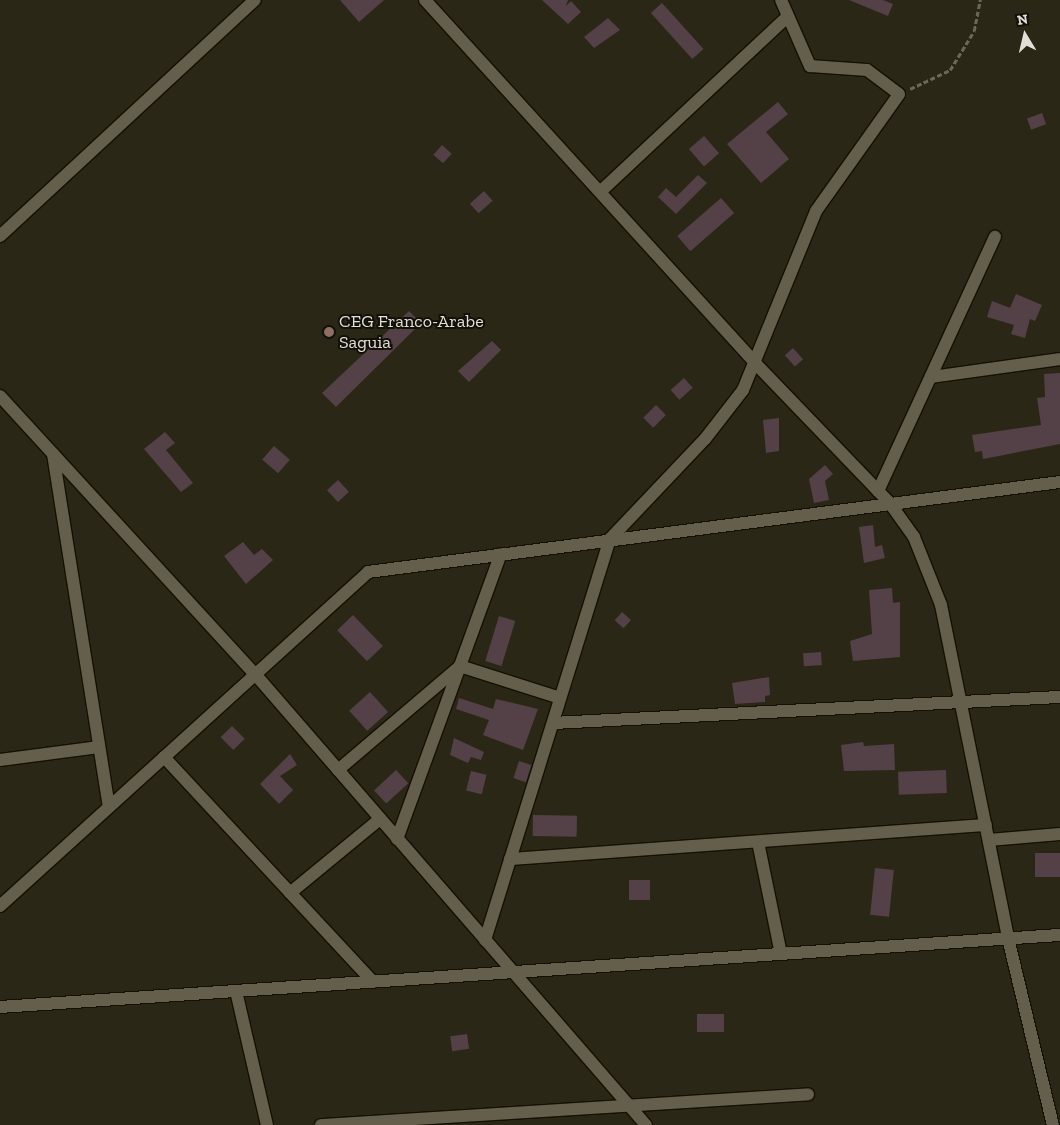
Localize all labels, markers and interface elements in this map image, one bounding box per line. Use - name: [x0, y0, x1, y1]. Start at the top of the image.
- north arrow: [1000, 10, 1050, 60]
- text: N: [1016, 10, 1029, 29]
- place label: CEG Franco-Arabe Saguia: [339, 311, 484, 354]
- marker: CEG Franco-Arabe Saguia: [323, 326, 335, 338]

